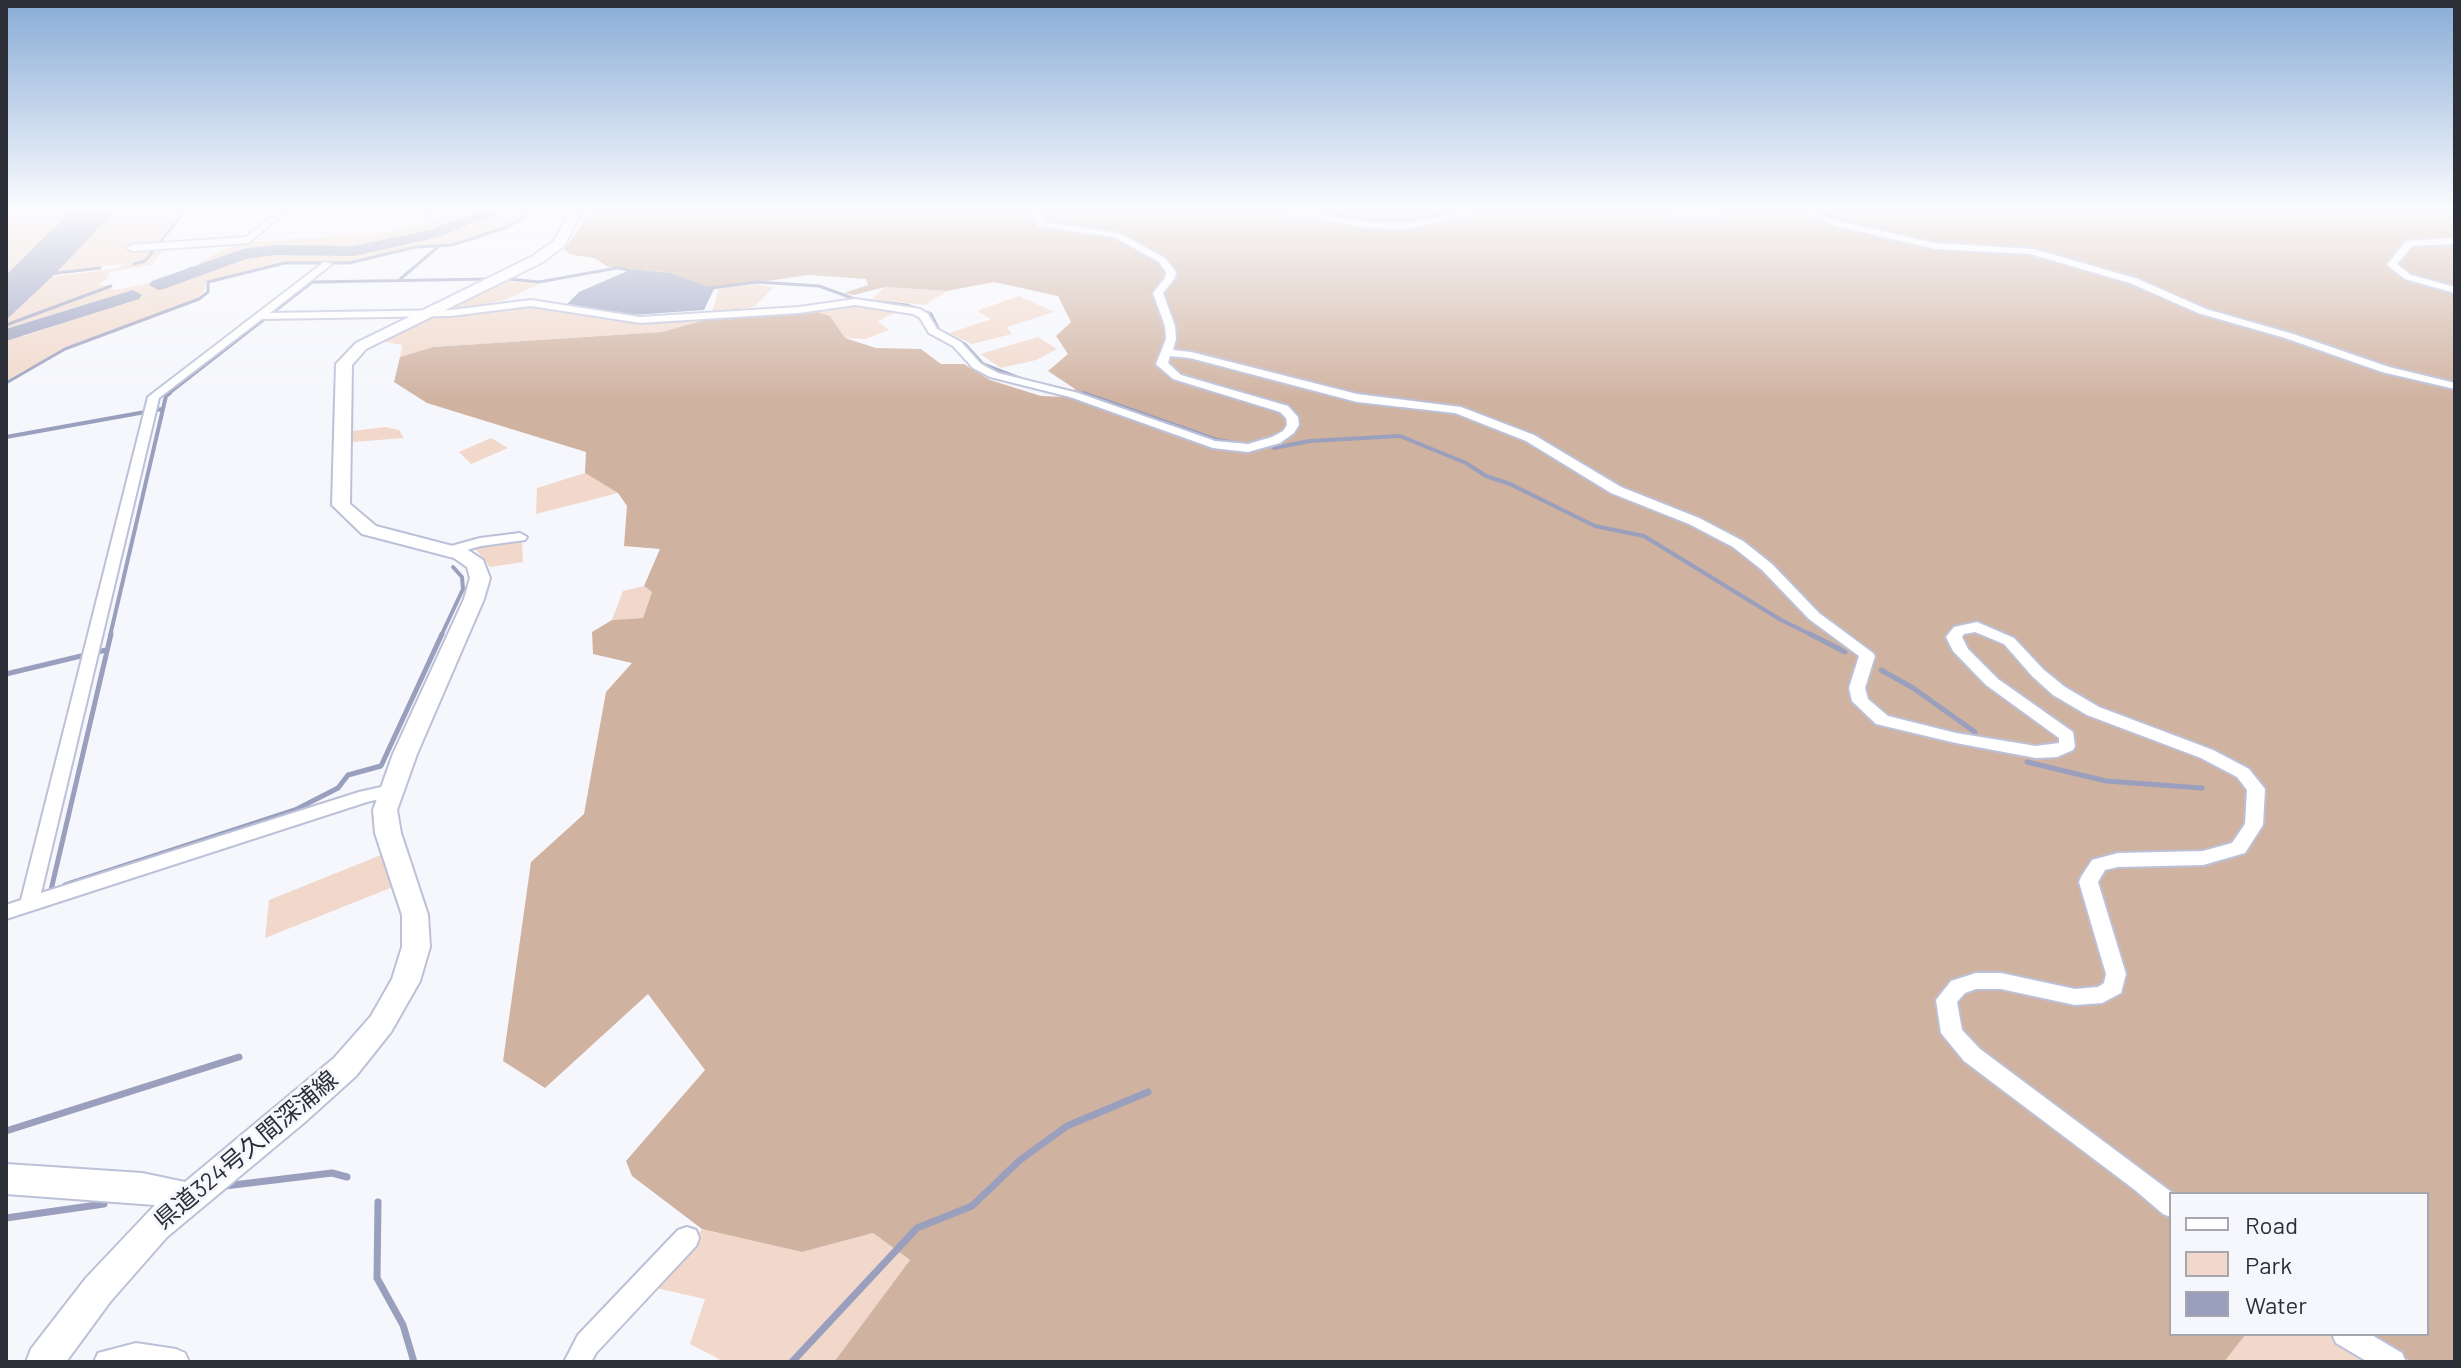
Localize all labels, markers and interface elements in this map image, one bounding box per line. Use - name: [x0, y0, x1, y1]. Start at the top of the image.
- street label: 県道324号久間深浦線: [148, 1065, 344, 1235]
- legend: [2169, 1192, 2429, 1336]
- text: Road: [2245, 1210, 2298, 1239]
- text: Park: [2245, 1250, 2292, 1279]
- text: Water: [2245, 1290, 2307, 1319]

